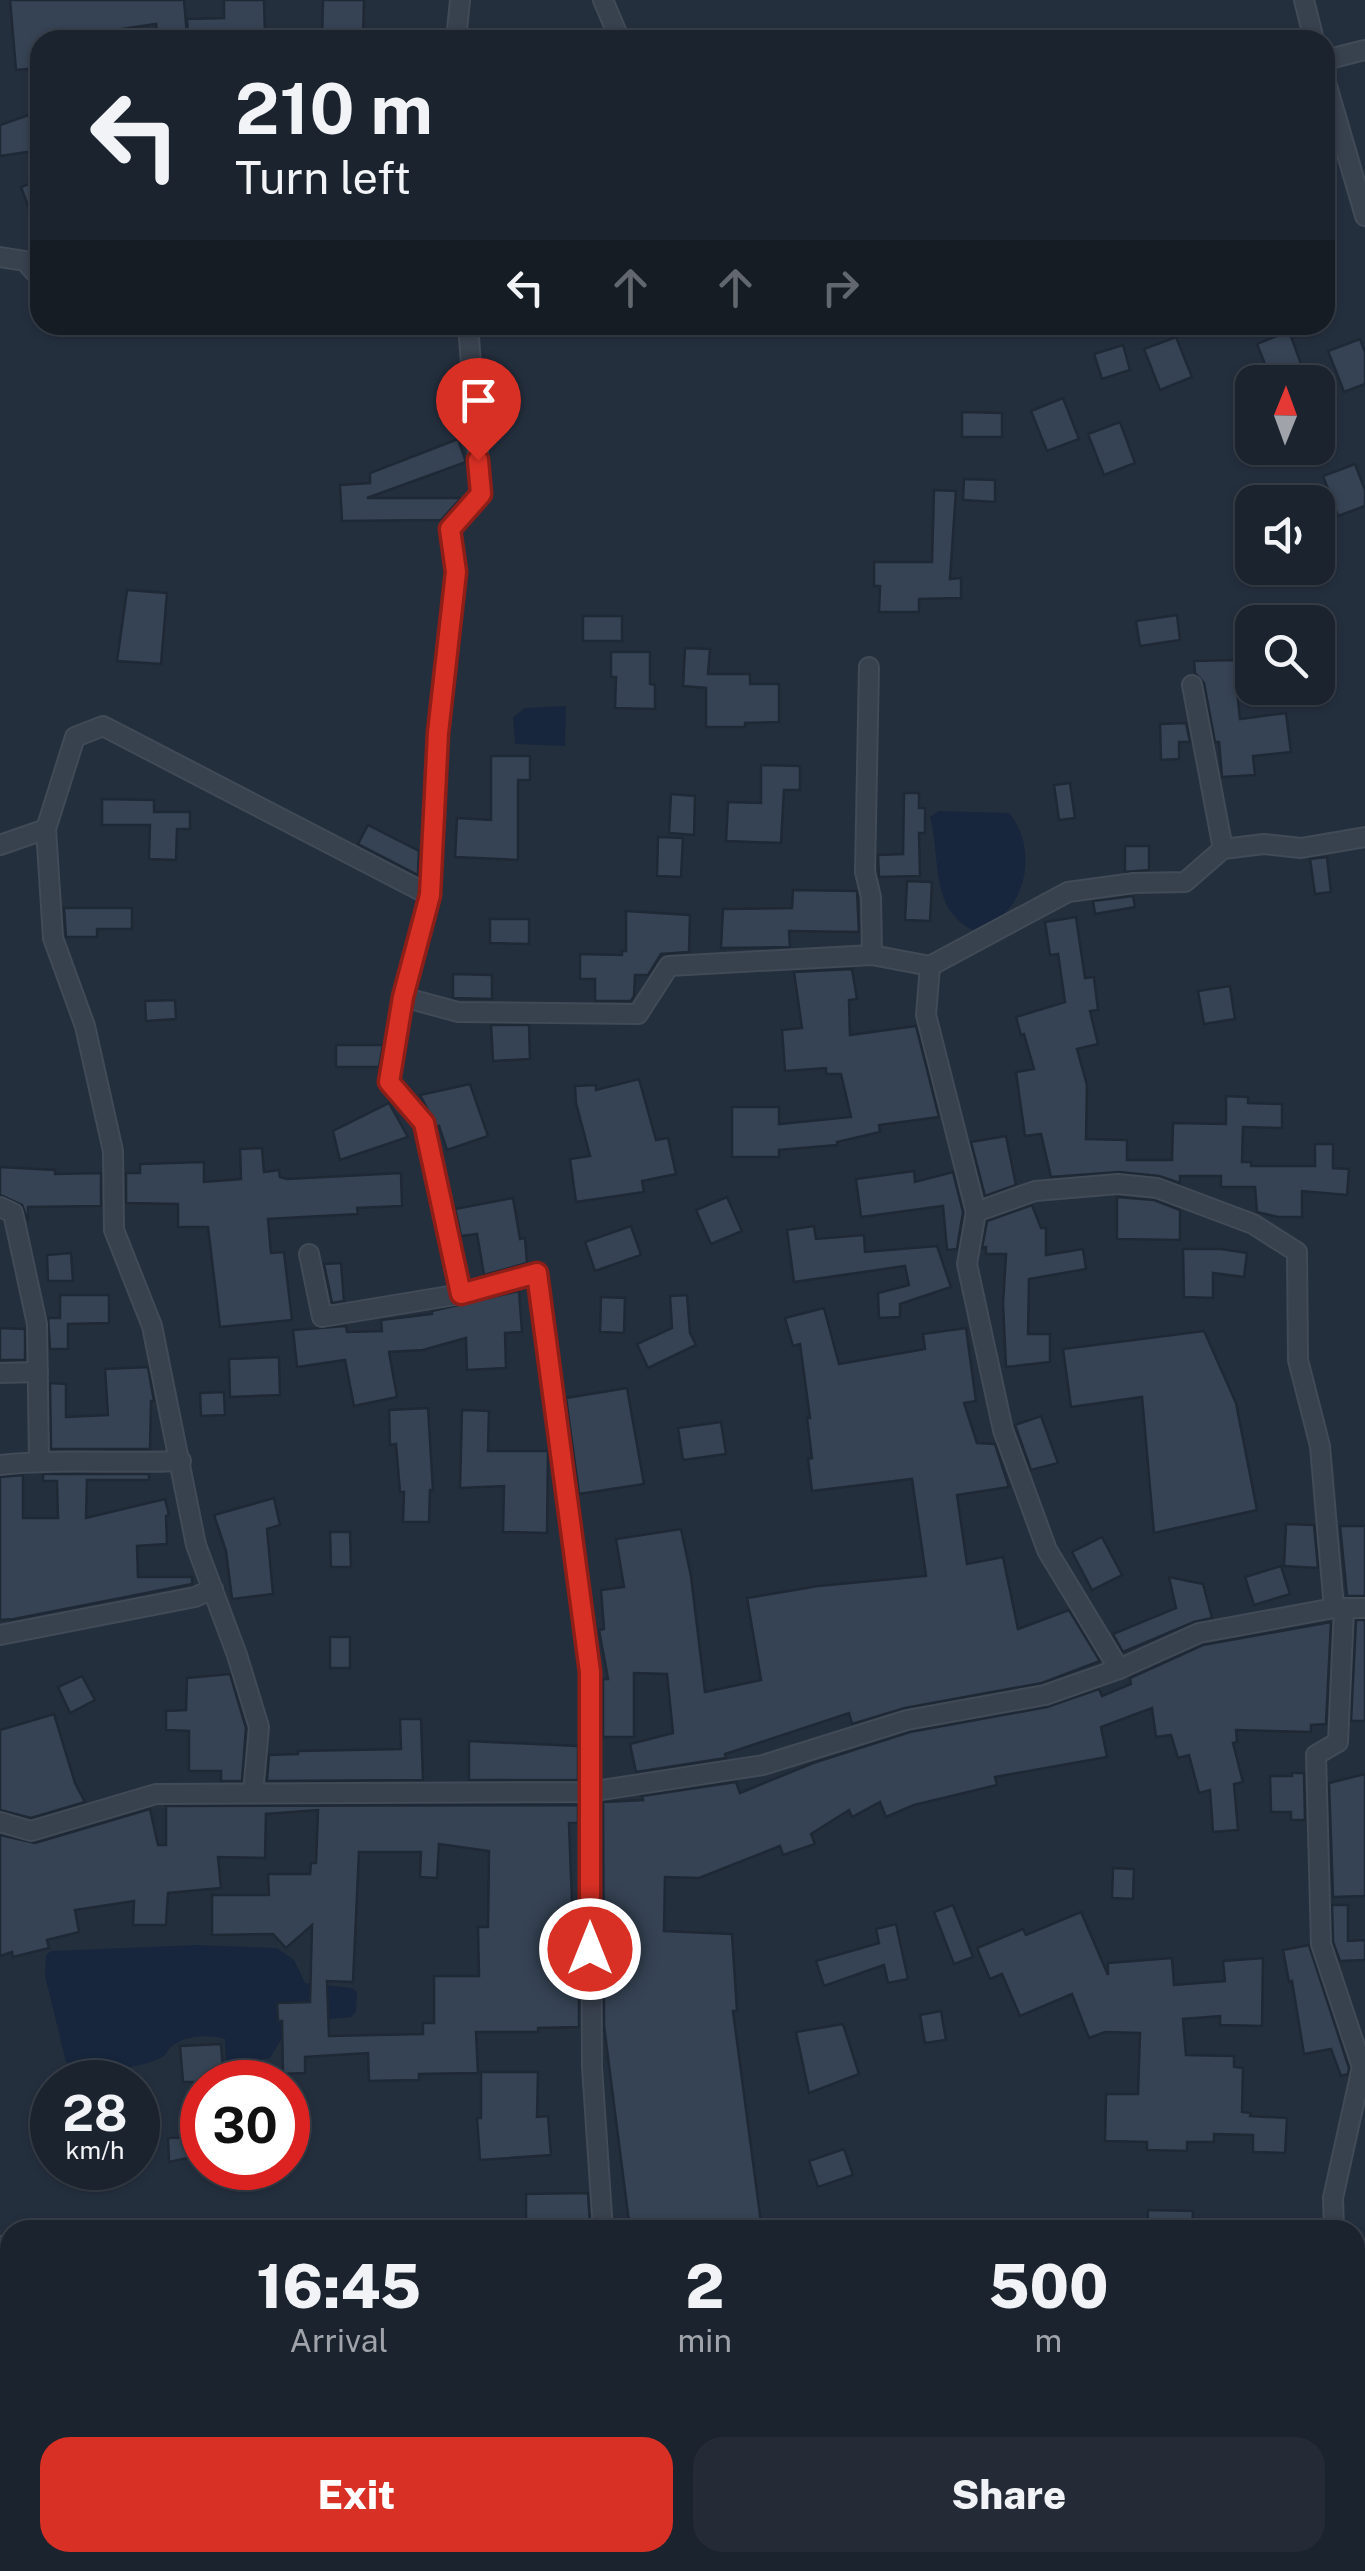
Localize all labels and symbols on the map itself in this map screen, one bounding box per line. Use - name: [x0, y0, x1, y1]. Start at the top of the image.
- pin: [436, 358, 521, 461]
- north arrow: [1235, 365, 1335, 465]
- position arrow: [538, 1897, 642, 2001]
- speed limit sign: 30: [180, 2060, 310, 2190]

